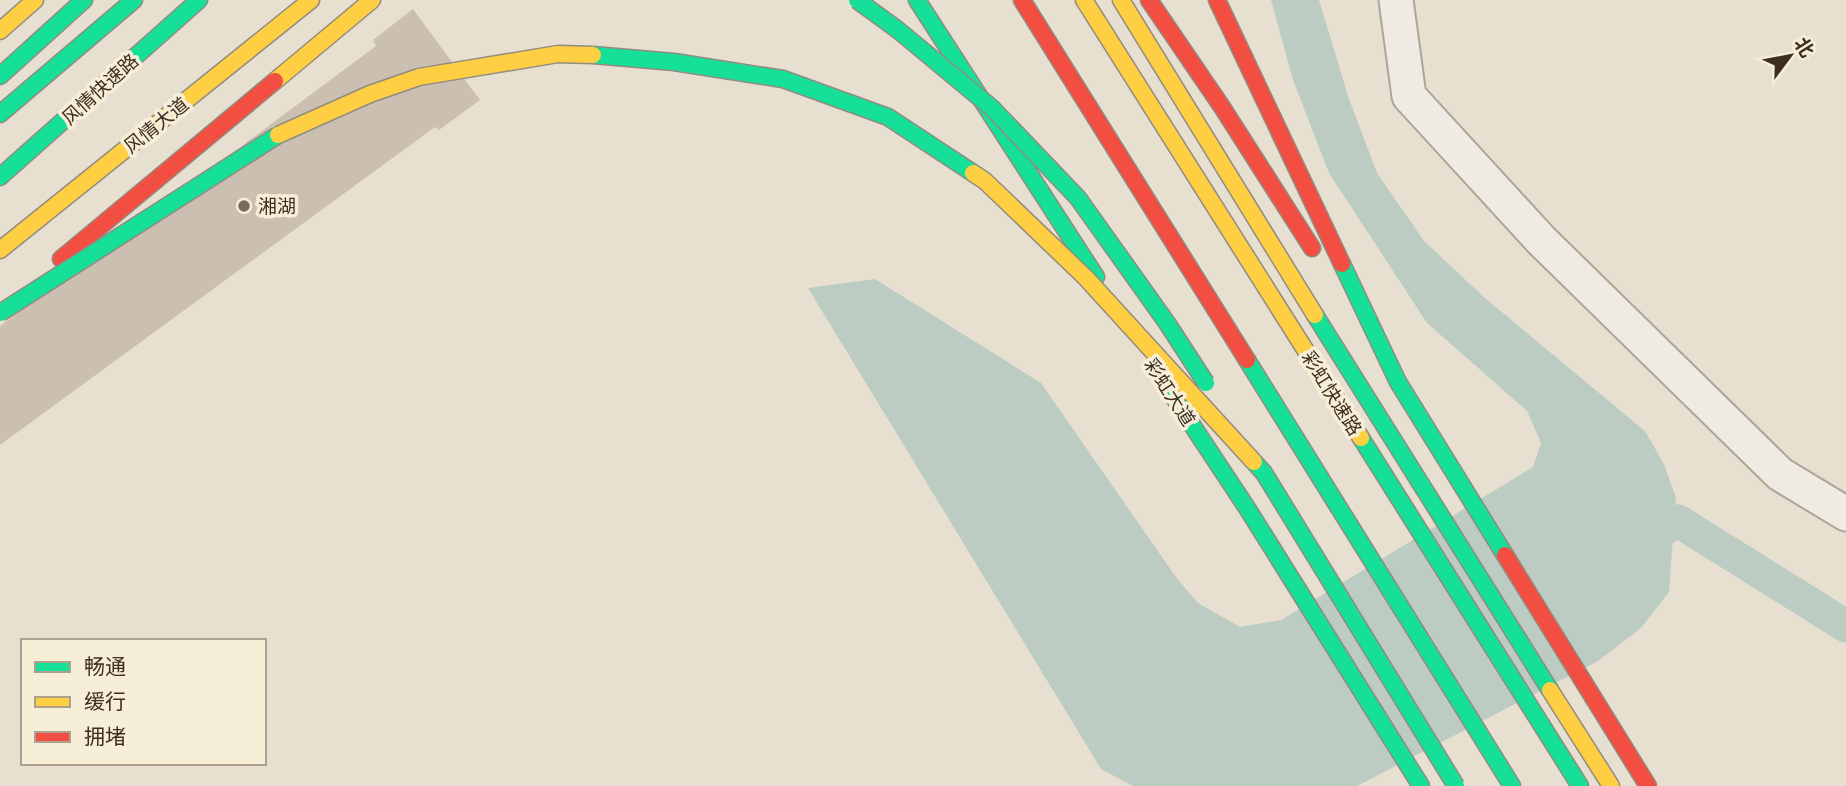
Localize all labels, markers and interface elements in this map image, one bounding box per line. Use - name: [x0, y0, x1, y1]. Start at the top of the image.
- north arrow: [1755, 21, 1825, 91]
- text: 北: [1789, 33, 1819, 61]
- street label: 风情快速路: [57, 49, 143, 130]
- street label: 风情大道: [120, 93, 193, 158]
- place label: 湘湖: [258, 195, 296, 218]
- marker: 湘湖: [236, 198, 252, 214]
- street label: 彩虹快速路: [1297, 347, 1367, 440]
- street label: 彩虹大道: [1139, 354, 1200, 430]
- legend: [21, 639, 266, 765]
- text: 畅通: [84, 654, 126, 680]
- text: 缓行: [84, 689, 126, 715]
- text: 拥堵: [84, 724, 126, 750]

